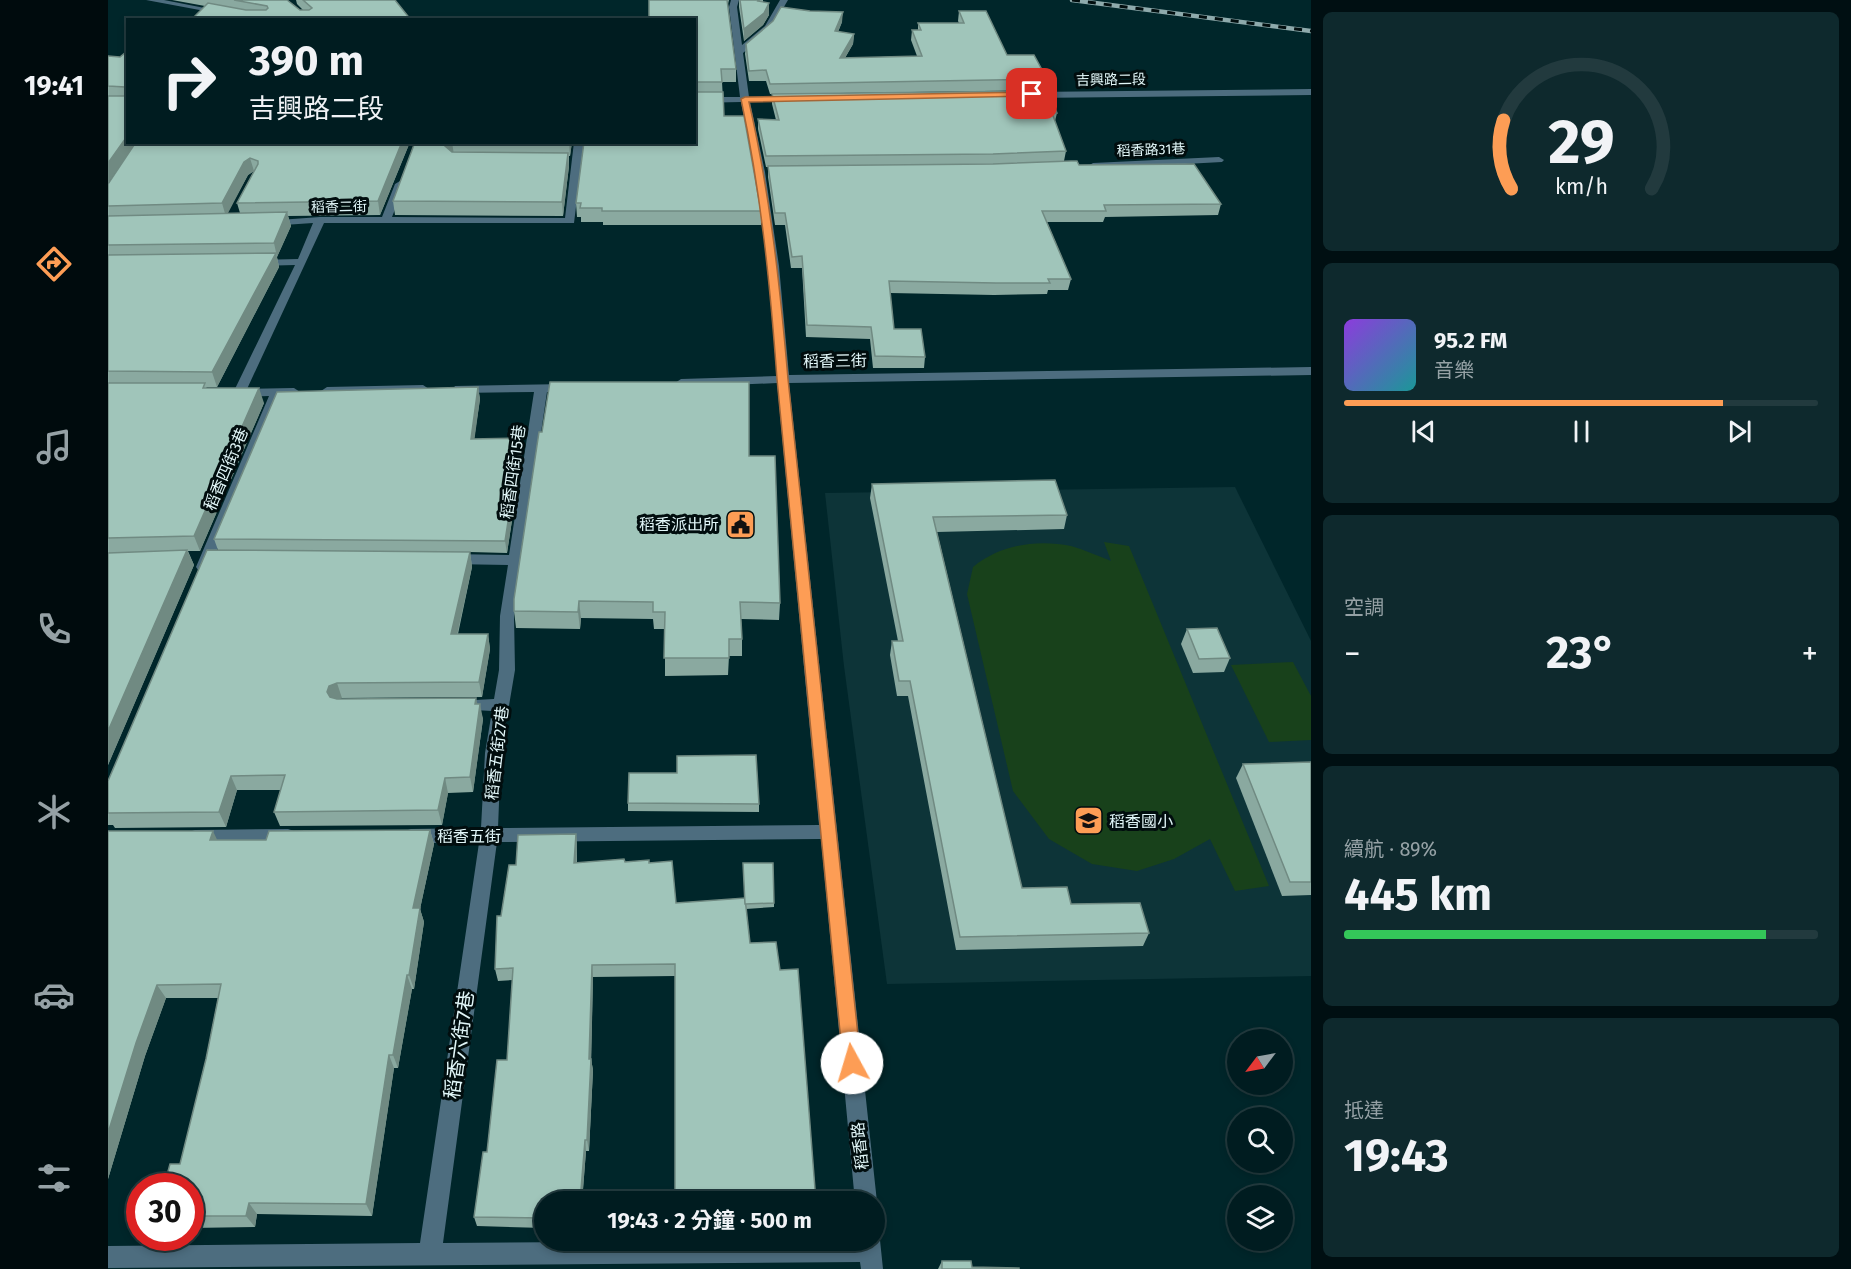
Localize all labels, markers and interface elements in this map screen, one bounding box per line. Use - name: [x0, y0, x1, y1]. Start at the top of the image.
- text: 390 m: [249, 36, 364, 86]
- icon: right: [150, 42, 228, 120]
- pin: [1006, 68, 1057, 119]
- text: 19:41: [24, 70, 84, 102]
- street label: 吉興路二段: [1076, 71, 1146, 89]
- icon: arrive: [1015, 77, 1048, 110]
- text: 吉興路二段: [249, 93, 384, 125]
- text: 29: [1548, 105, 1614, 180]
- street label: 稻香路31巷: [1116, 140, 1186, 160]
- text: km/h: [1554, 174, 1608, 200]
- street label: 稻香二街: [311, 198, 367, 216]
- icon: directions: [33, 243, 75, 285]
- text: 95.2 FM: [1434, 327, 1507, 354]
- street label: 稻香三街: [803, 351, 867, 371]
- text: 音樂: [1434, 358, 1474, 382]
- icon: previous: [1407, 415, 1440, 448]
- icon: pause: [1565, 415, 1598, 448]
- icon: next: [1723, 415, 1756, 448]
- street label: 稻香四街15巷: [497, 424, 529, 520]
- street label: 稻香四街3巷: [200, 425, 252, 513]
- icon: music: [33, 426, 75, 468]
- public building icon: 稻香派出所: [724, 508, 756, 540]
- place label: 稻香派出所: [639, 515, 719, 534]
- text: 空調: [1344, 595, 1384, 619]
- icon: phone: [33, 608, 75, 650]
- text: 23°: [1546, 626, 1616, 680]
- text: −: [1344, 634, 1361, 674]
- text: +: [1802, 634, 1818, 674]
- street label: 稻香五街27巷: [482, 705, 512, 801]
- icon: climate: [33, 791, 75, 833]
- school or university icon: 稻香國小: [1072, 805, 1104, 837]
- place label: 稻香國小: [1109, 812, 1173, 831]
- street label: 稻香五街: [437, 827, 501, 846]
- text: 續航 · 89%: [1344, 837, 1437, 861]
- text: 445 km: [1344, 868, 1492, 922]
- icon: car: [33, 974, 75, 1016]
- street label: 稻香六街7巷: [440, 989, 478, 1101]
- north arrow: [1227, 1029, 1293, 1095]
- map controls: [1227, 1029, 1293, 1251]
- position arrow: [820, 1031, 884, 1095]
- text: 抵達: [1344, 1098, 1384, 1122]
- button: search: [1227, 1107, 1293, 1173]
- street label: 稻香路: [848, 1121, 872, 1171]
- text: 19:43: [1344, 1129, 1449, 1183]
- icon: filters: [33, 1157, 75, 1199]
- speed limit sign: 30: [126, 1173, 204, 1251]
- button: layers: [1227, 1185, 1293, 1251]
- text: 19:43 · 2 分鐘 · 500 m: [607, 1207, 812, 1234]

